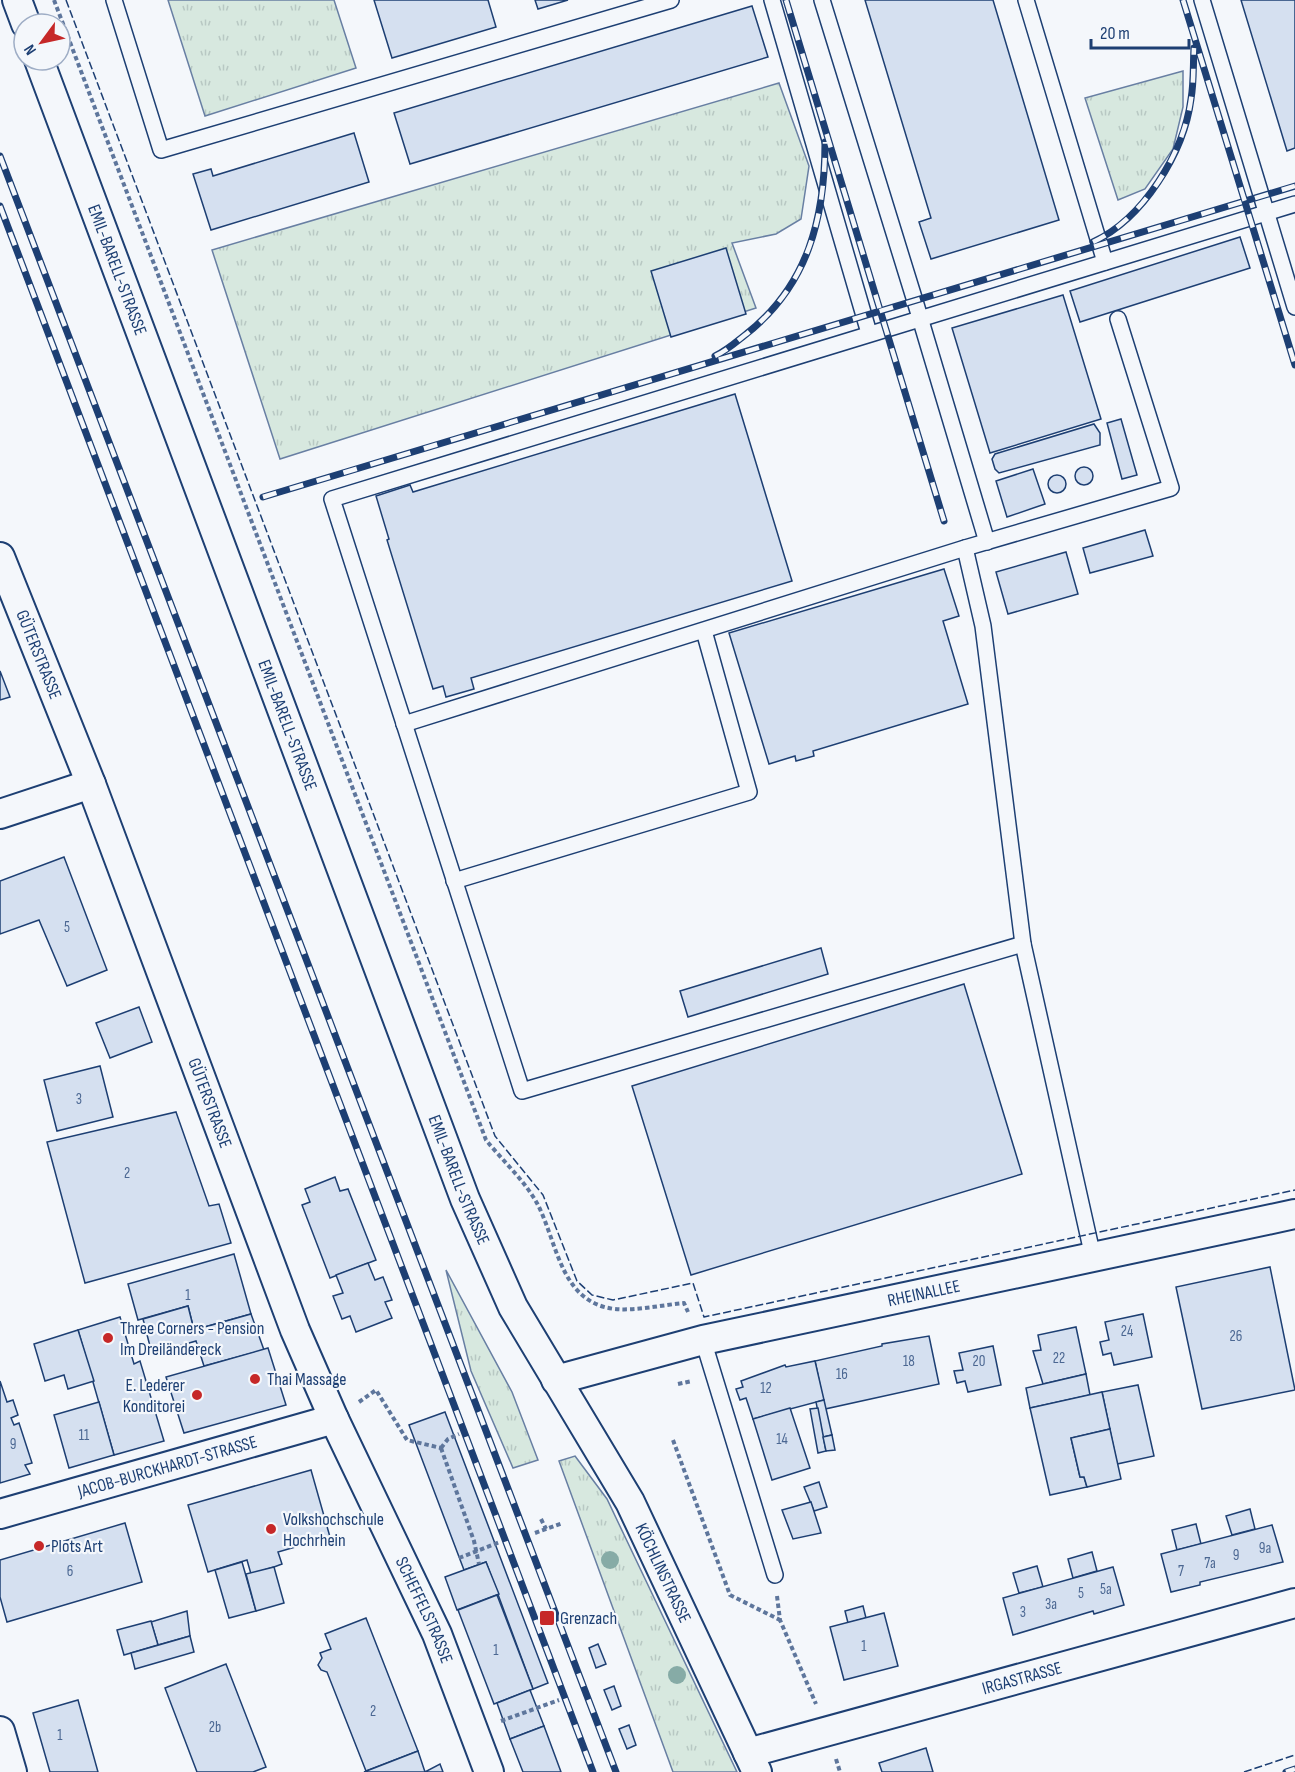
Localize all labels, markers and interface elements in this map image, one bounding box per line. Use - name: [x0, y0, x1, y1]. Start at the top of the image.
- north arrow: [12, 12, 72, 72]
- scale bar: [1091, 12, 1188, 50]
- text: 20 m: [1100, 23, 1130, 44]
- text: N: [20, 41, 41, 58]
- street label: EMIL-BARELL-STRASSE: [83, 202, 151, 338]
- street label: GÜTERSTRASSE: [11, 607, 66, 702]
- street label: EMIL-BARELL-STRASSE: [253, 657, 321, 793]
- house number: 5: [64, 918, 70, 937]
- street label: GÜTERSTRASSE: [183, 1055, 236, 1151]
- house number: 3: [76, 1090, 82, 1109]
- street label: EMIL-BARELL-STRASSE: [424, 1112, 494, 1248]
- house number: 2: [124, 1164, 130, 1183]
- street label: RHEINALLEE: [886, 1276, 962, 1311]
- house number: 1: [185, 1286, 191, 1305]
- place label: Three Corners - Pension Im Dreiländereck: [120, 1318, 264, 1360]
- house number: 24: [1121, 1322, 1133, 1341]
- house number: 26: [1230, 1327, 1242, 1346]
- marker: Three Corners - Pension Im Dreiländereck: [101, 1331, 115, 1345]
- house number: 22: [1053, 1349, 1065, 1368]
- house number: 18: [903, 1352, 915, 1371]
- house number: 20: [973, 1352, 985, 1371]
- house number: 16: [836, 1365, 848, 1384]
- place label: Thai Massage: [267, 1369, 347, 1390]
- marker: Thai Massage: [248, 1372, 262, 1386]
- place label: E. Lederer Konditorei: [123, 1375, 185, 1417]
- house number: 12: [760, 1379, 772, 1398]
- marker: E. Lederer Konditorei: [190, 1388, 204, 1402]
- house number: 11: [79, 1426, 90, 1445]
- house number: 14: [776, 1430, 788, 1449]
- street label: JACOB-BURCKHARDT-STRASSE: [75, 1431, 260, 1503]
- house number: 9: [10, 1435, 16, 1454]
- place label: Volkshochschule Hochrhein: [283, 1509, 384, 1551]
- street label: KÖCHLINSTRASSE: [631, 1520, 695, 1626]
- marker: Volkshochschule Hochrhein: [264, 1522, 278, 1536]
- place label: Plots Art: [51, 1536, 104, 1557]
- marker: Plots Art: [32, 1539, 46, 1553]
- house number: 9a: [1259, 1539, 1271, 1558]
- house number: 9: [1233, 1546, 1239, 1565]
- street label: SCHEFFELSTRASSE: [391, 1554, 457, 1666]
- house number: 7a: [1204, 1554, 1216, 1573]
- house number: 6: [67, 1562, 73, 1581]
- house number: 7: [1178, 1562, 1184, 1581]
- house number: 5a: [1100, 1580, 1112, 1599]
- house number: 5: [1078, 1584, 1084, 1603]
- house number: 3a: [1045, 1595, 1057, 1614]
- house number: 3: [1020, 1603, 1026, 1622]
- place label: Grenzach: [560, 1608, 617, 1629]
- marker: Grenzach: [538, 1609, 556, 1627]
- house number: 1: [861, 1637, 867, 1656]
- house number: 1: [493, 1641, 499, 1660]
- street label: IRGASTRASSE: [980, 1657, 1064, 1699]
- house number: 2: [370, 1702, 376, 1721]
- house number: 2b: [209, 1718, 221, 1737]
- house number: 1: [57, 1726, 63, 1745]

